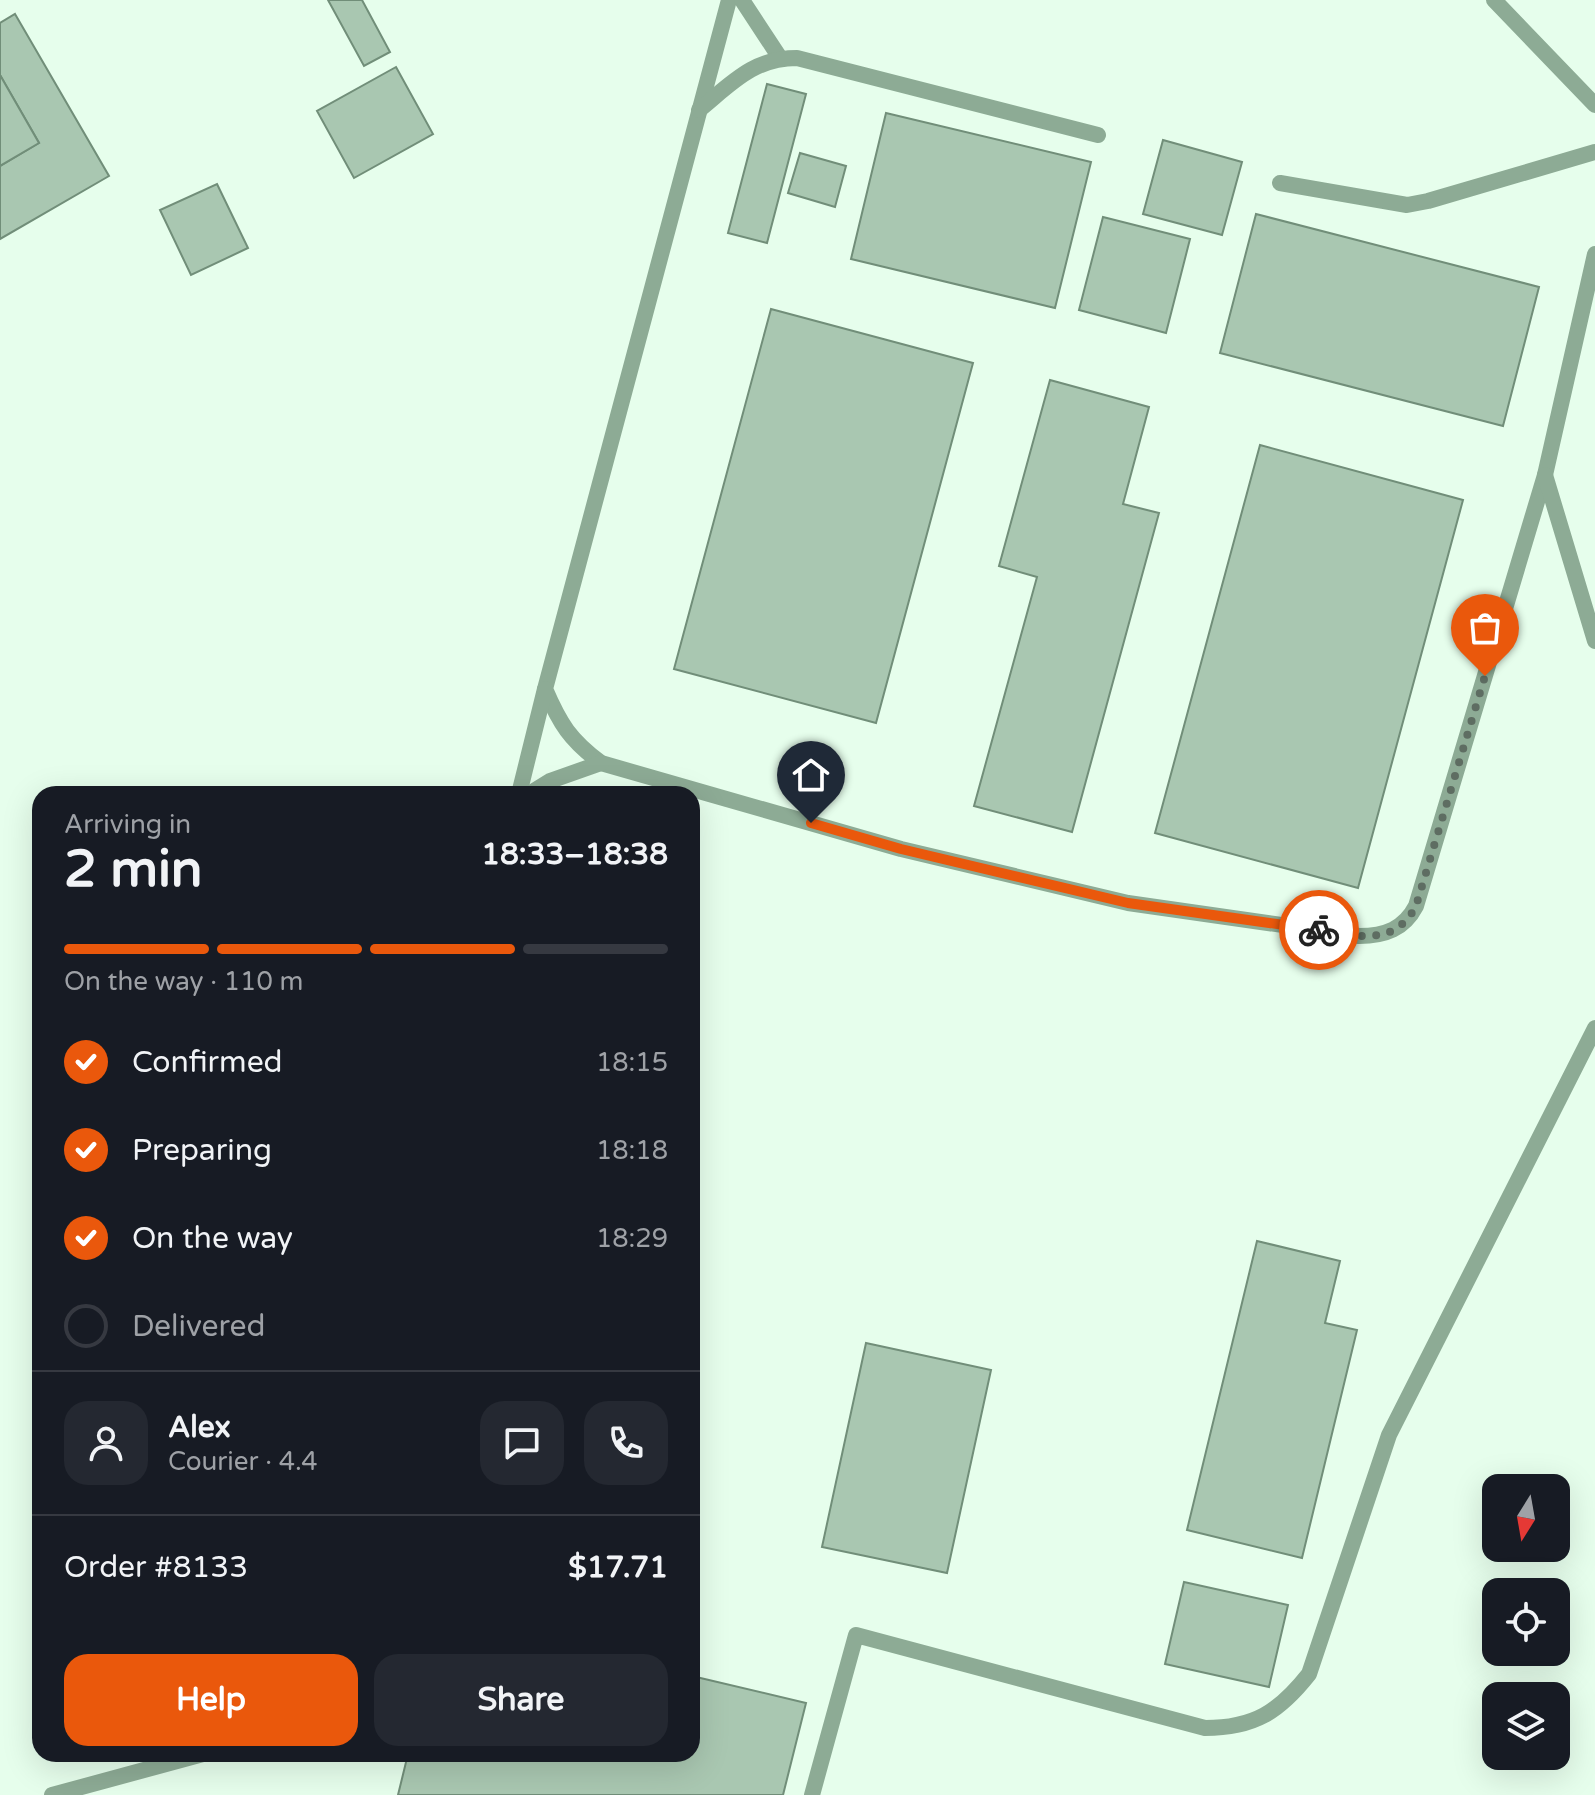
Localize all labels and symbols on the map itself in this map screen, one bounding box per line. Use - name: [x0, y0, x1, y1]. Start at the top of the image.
- pin: [1451, 594, 1519, 676]
- pin: [777, 741, 845, 823]
- courier: [1279, 890, 1359, 970]
- north arrow: [1482, 1474, 1570, 1562]

